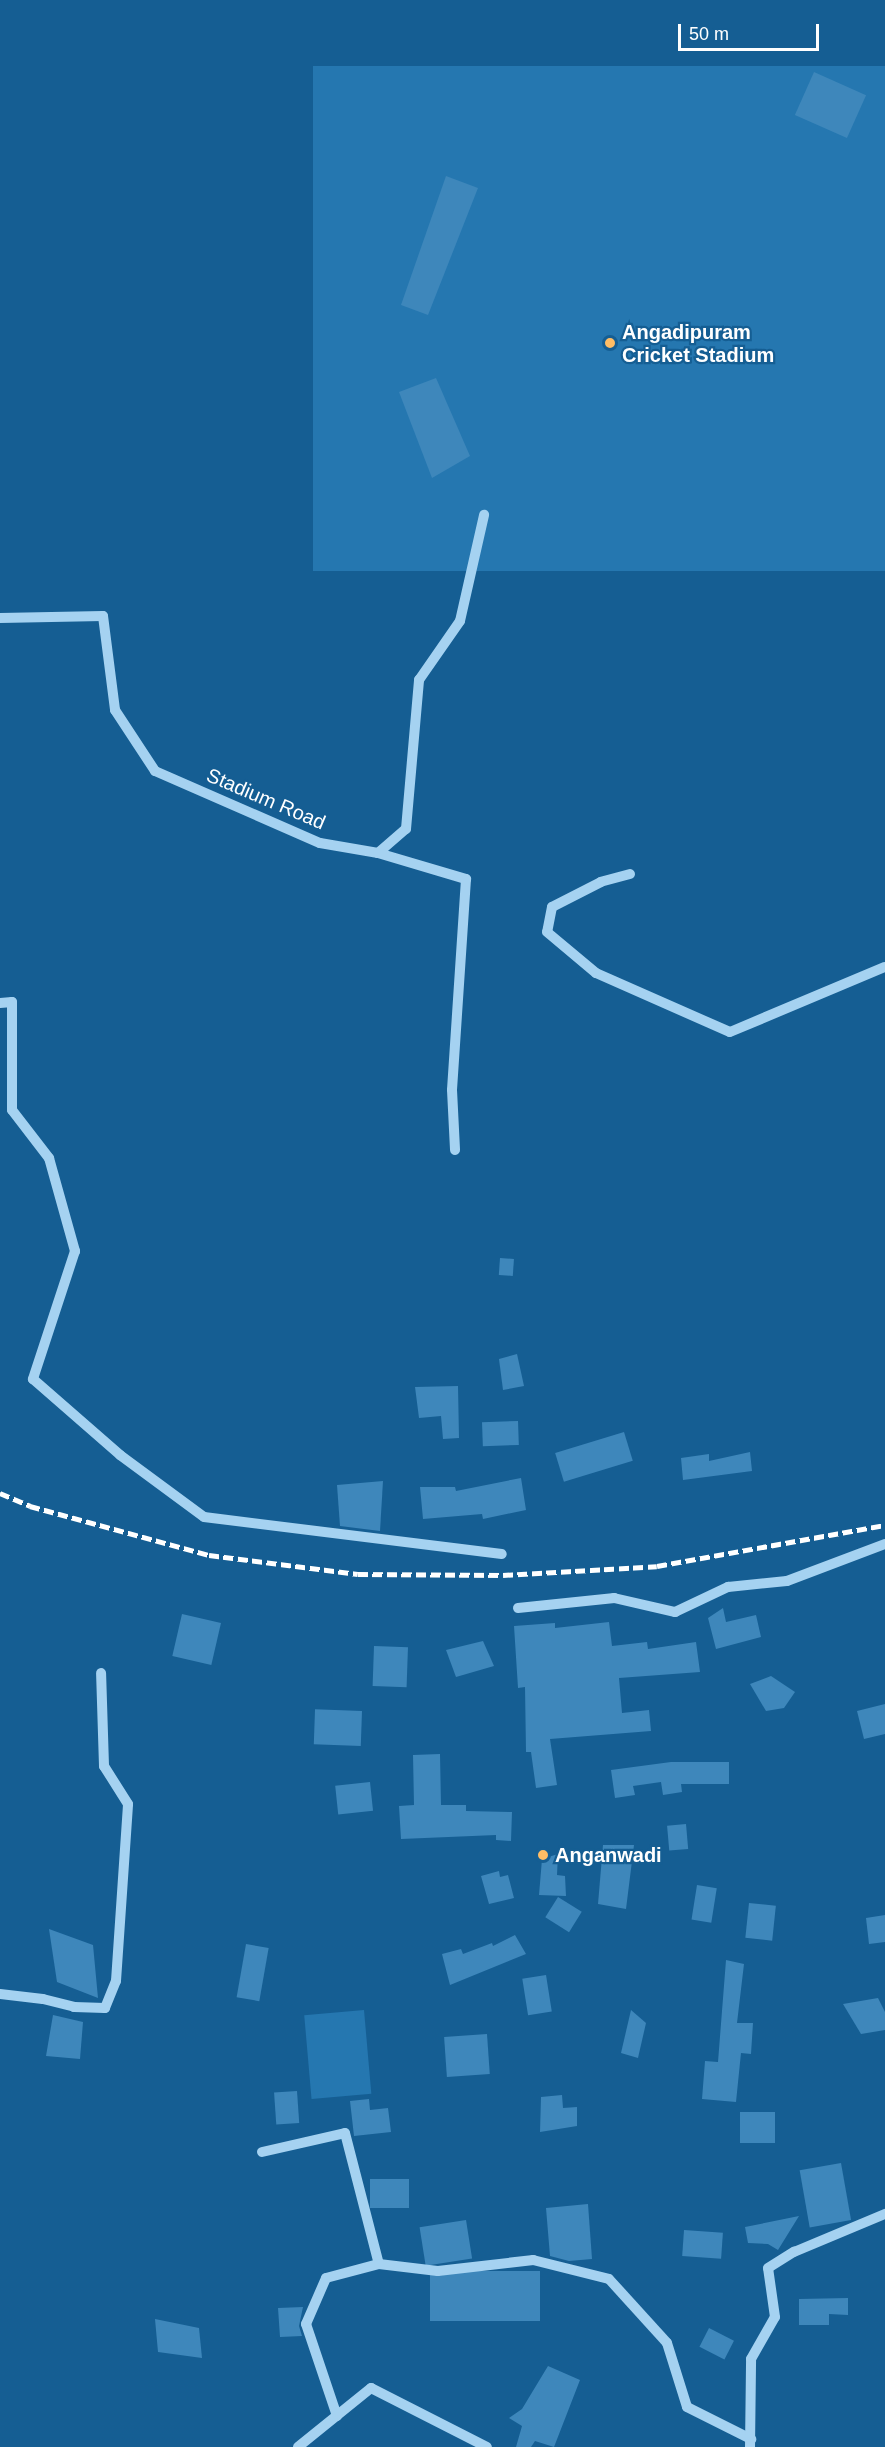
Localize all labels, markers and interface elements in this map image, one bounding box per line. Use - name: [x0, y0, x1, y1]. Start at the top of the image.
- scale bar: [681, 12, 822, 50]
- text: 50 m: [689, 24, 729, 44]
- place label: Angadipuram Cricket Stadium: [622, 320, 774, 367]
- marker: Angadipuram Cricket Stadium: [603, 336, 617, 350]
- street label: Stadium Road: [203, 763, 329, 835]
- place label: Anganwadi: [555, 1843, 662, 1867]
- marker: Anganwadi: [536, 1848, 550, 1862]

